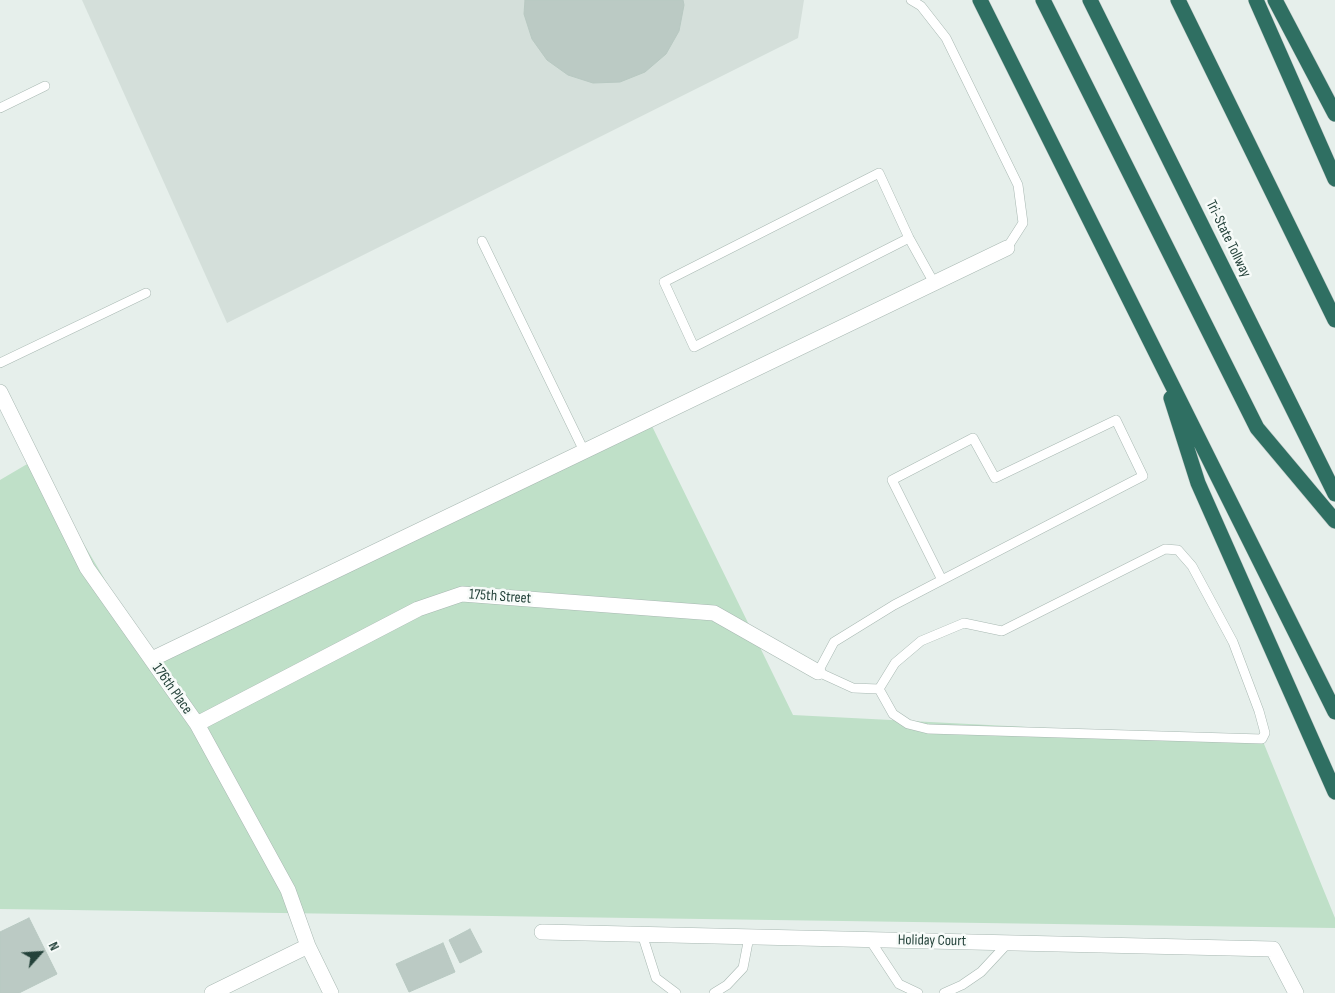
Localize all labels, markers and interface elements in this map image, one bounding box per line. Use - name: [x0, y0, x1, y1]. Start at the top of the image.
- street label: Tri-State Tollway: [1202, 197, 1254, 281]
- street label: 175th Street: [468, 586, 532, 608]
- street label: 176th Place: [148, 660, 196, 718]
- north arrow: [15, 928, 65, 978]
- street label: Holiday Court: [898, 931, 966, 951]
- text: N: [45, 939, 63, 953]

